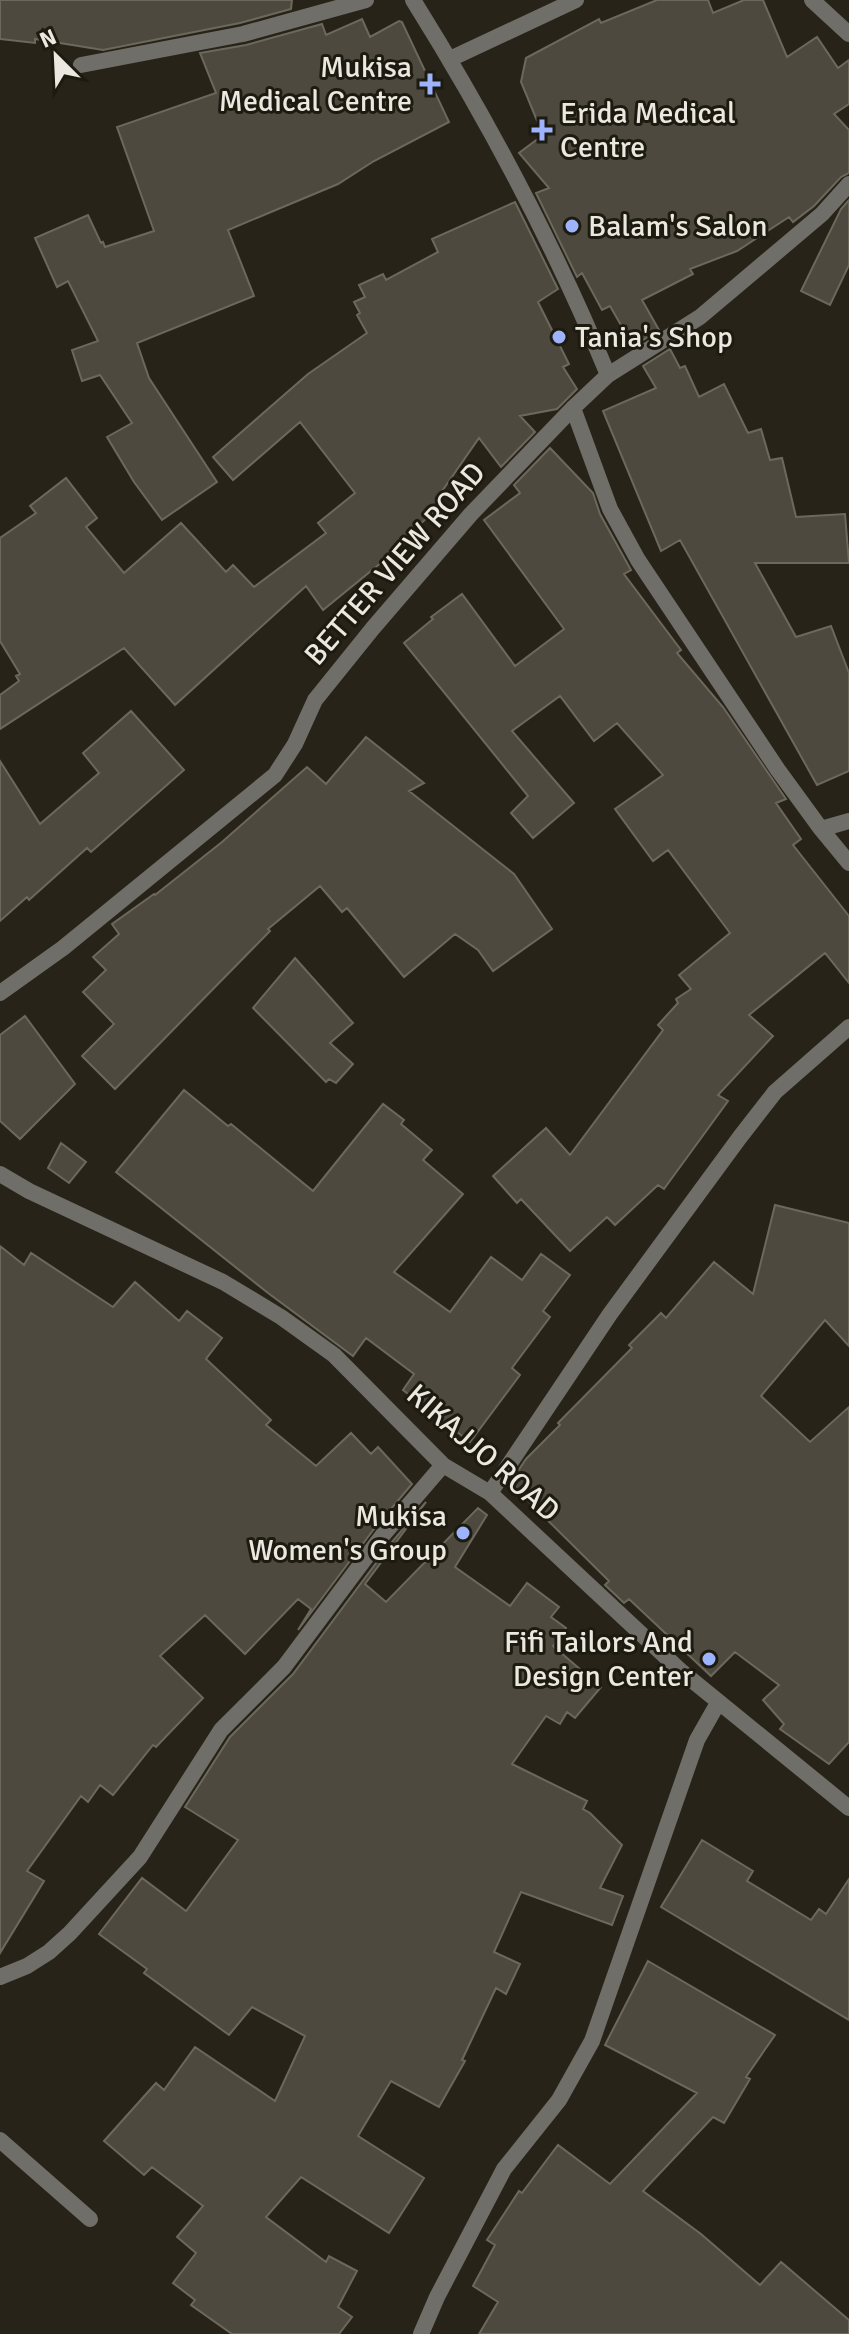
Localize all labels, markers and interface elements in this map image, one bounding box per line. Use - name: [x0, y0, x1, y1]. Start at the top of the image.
- north arrow: [16, 16, 96, 96]
- text: N: [36, 23, 61, 54]
- place label: Mukisa Medical Centre: [219, 49, 412, 120]
- marker: Mukisa Medical Centre: [419, 73, 441, 95]
- place label: Erida Medical Centre: [560, 95, 736, 166]
- marker: Erida Medical Centre: [531, 119, 553, 141]
- place label: Balam's Salon: [588, 208, 768, 245]
- marker: Balam's Salon: [563, 217, 581, 235]
- place label: Tania's Shop: [575, 319, 733, 356]
- marker: Tania's Shop: [550, 328, 568, 346]
- street label: BETTER VIEW ROAD: [297, 455, 493, 673]
- street label: KIKAJJO ROAD: [399, 1376, 567, 1530]
- place label: Mukisa Women's Group: [248, 1498, 447, 1569]
- marker: Mukisa Women's Group: [454, 1524, 472, 1542]
- place label: Fifi Tailors And Design Center: [504, 1624, 693, 1695]
- marker: Fifi Tailors And Design Center: [700, 1650, 718, 1668]

